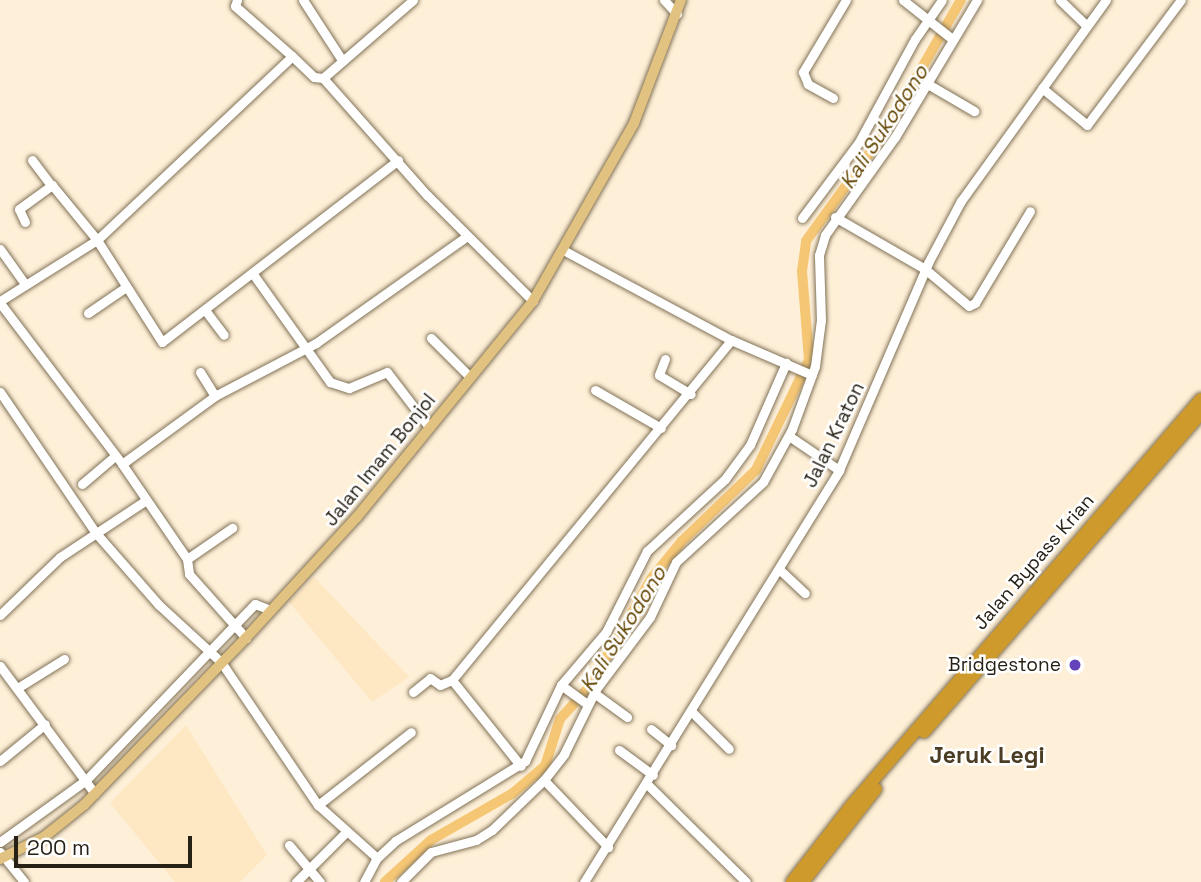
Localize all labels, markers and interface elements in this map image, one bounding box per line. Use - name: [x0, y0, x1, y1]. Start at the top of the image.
- water label: Kali Sukodono: [835, 60, 933, 194]
- street label: Jalan Kraton: [799, 379, 869, 491]
- street label: Jalan Imam Bonjol: [320, 389, 440, 531]
- street label: Jalan Bypass Krian: [969, 490, 1099, 634]
- water label: Kali Sukodono: [575, 562, 671, 696]
- place label: Bridgestone: [948, 654, 1061, 676]
- marker: Bridgestone: [1067, 657, 1083, 673]
- district label: Jeruk Legi: [929, 741, 1045, 769]
- scale bar: [18, 822, 196, 866]
- text: 200 m: [27, 834, 90, 861]

